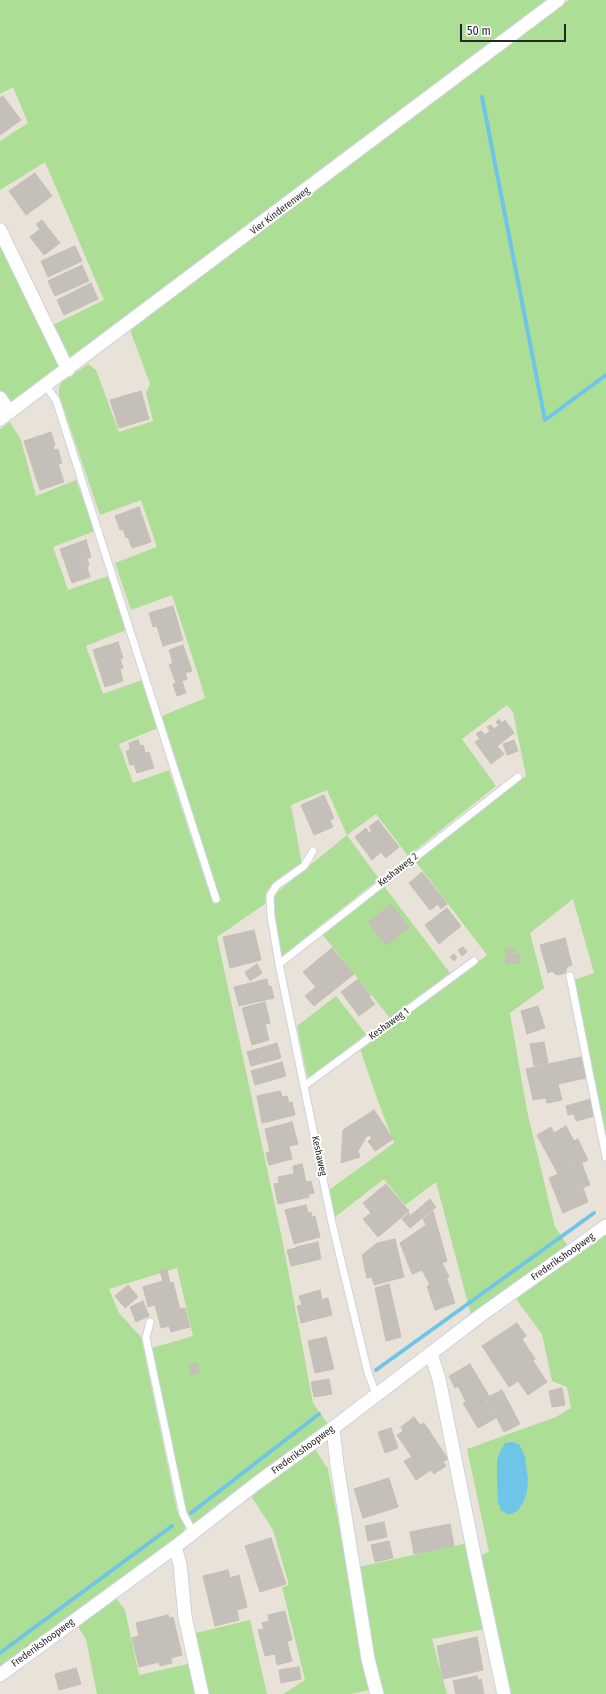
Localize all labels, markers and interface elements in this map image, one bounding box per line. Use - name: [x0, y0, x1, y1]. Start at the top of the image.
- scale bar: [462, 16, 568, 42]
- text: 50 m: [467, 24, 491, 38]
- street label: Vier Kinderenweg: [248, 185, 312, 237]
- street label: Keshaweg 2: [376, 851, 420, 889]
- street label: Keshaweg 1: [366, 1005, 412, 1043]
- street label: Keshaweg: [309, 1135, 329, 1177]
- street label: Frederikshoopweg: [529, 1231, 597, 1283]
- street label: Frederikshoopweg: [269, 1423, 337, 1477]
- street label: Frederikshoopweg: [9, 1616, 77, 1670]

